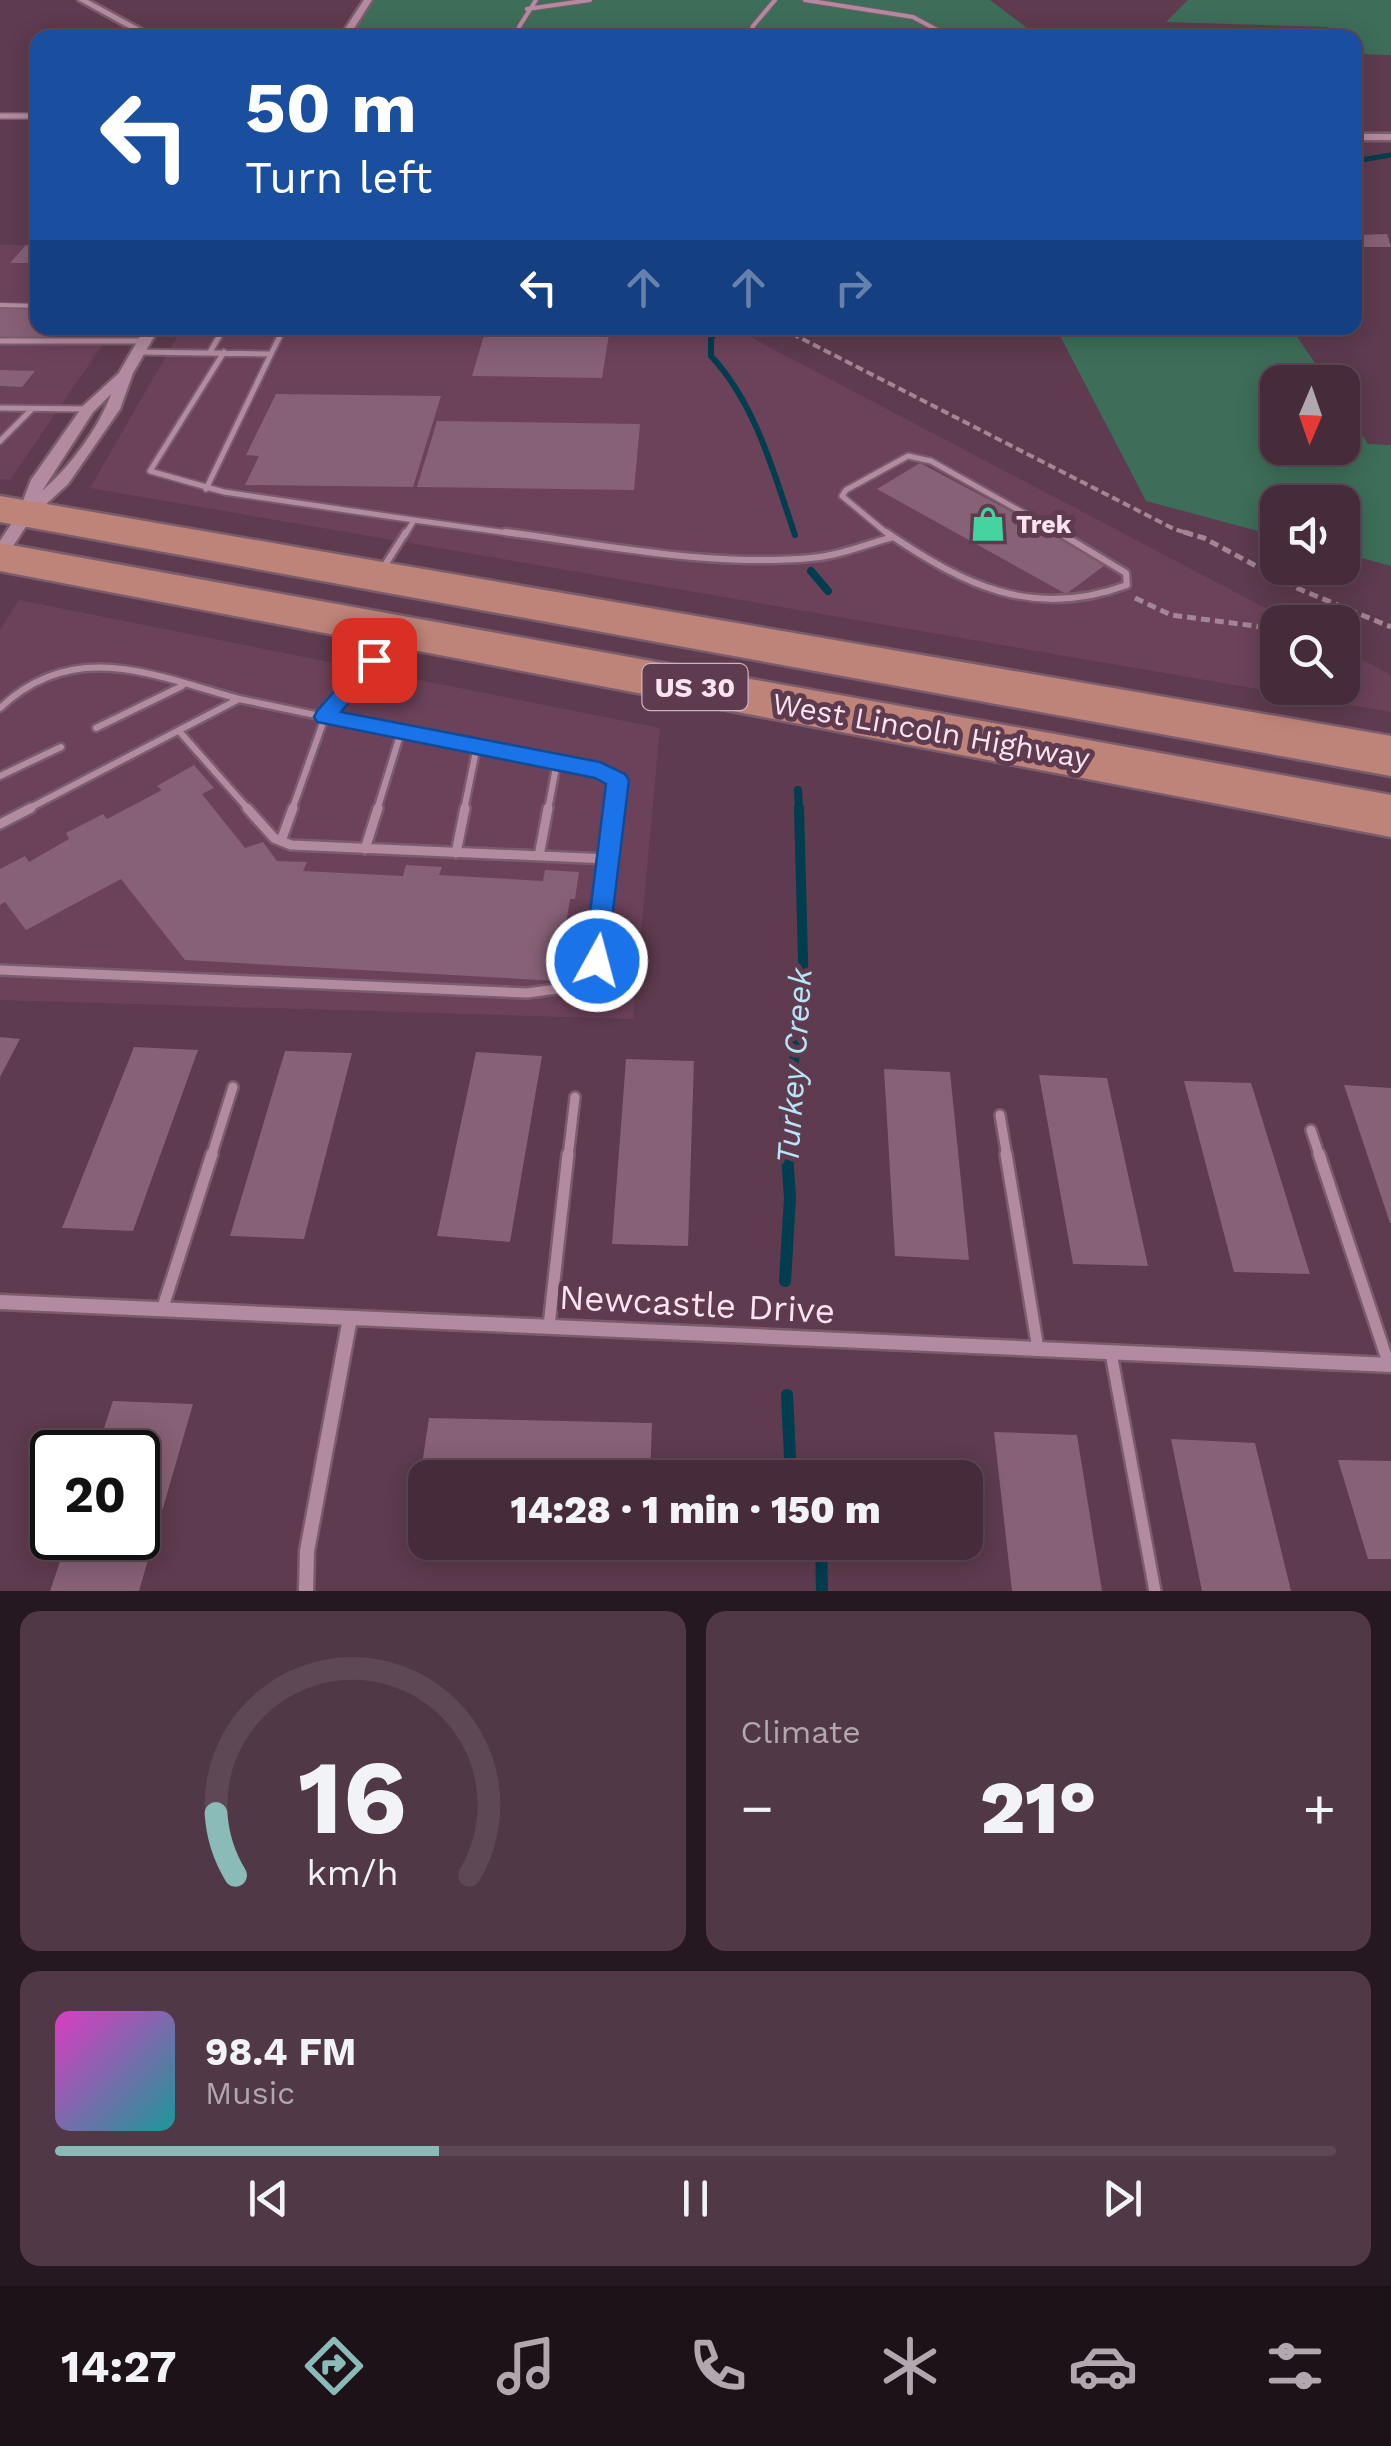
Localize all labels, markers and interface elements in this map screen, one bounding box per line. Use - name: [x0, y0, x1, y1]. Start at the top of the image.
- text: 50 m: [245, 67, 417, 149]
- icon: left: [80, 70, 210, 200]
- text: Turn left: [245, 151, 432, 204]
- icon: left: [511, 260, 566, 315]
- icon: ahead: [616, 260, 671, 315]
- icon: ahead: [721, 260, 776, 315]
- icon: right: [826, 260, 881, 315]
- north arrow: [1260, 365, 1360, 465]
- map controls: [1260, 365, 1360, 705]
- button: sound: [1260, 485, 1360, 585]
- shop icon: Trek: [969, 505, 1007, 543]
- place label: Trek: [1016, 510, 1072, 539]
- button: search: [1260, 605, 1360, 705]
- pin: [332, 618, 417, 703]
- icon: arrive: [347, 633, 402, 688]
- road number: US 30: [642, 664, 748, 710]
- street label: West Lincoln Highway: [770, 685, 1093, 776]
- position arrow: [545, 909, 649, 1013]
- water label: Turkey Creek: [768, 965, 820, 1165]
- street label: Newcastle Drive: [558, 1276, 836, 1332]
- speed limit sign: 20: [30, 1430, 160, 1560]
- text: 14:28 · 1 min · 150 m: [510, 1488, 881, 1532]
- text: Climate: [741, 1713, 861, 1751]
- text: 16: [298, 1736, 407, 1858]
- text: 21°: [980, 1763, 1097, 1851]
- text: −: [741, 1776, 774, 1840]
- text: +: [1303, 1776, 1336, 1840]
- text: km/h: [307, 1852, 399, 1894]
- text: 98.4 FM: [205, 2030, 356, 2074]
- text: Music: [205, 2074, 295, 2112]
- icon: previous: [241, 2171, 296, 2226]
- icon: pause: [668, 2171, 723, 2226]
- icon: next: [1095, 2171, 1150, 2226]
- icon: directions: [299, 2331, 369, 2401]
- icon: music: [491, 2331, 561, 2401]
- icon: phone: [683, 2331, 753, 2401]
- icon: climate: [875, 2331, 945, 2401]
- icon: car: [1068, 2331, 1138, 2401]
- icon: filters: [1260, 2331, 1330, 2401]
- text: 14:27: [61, 2340, 177, 2393]

